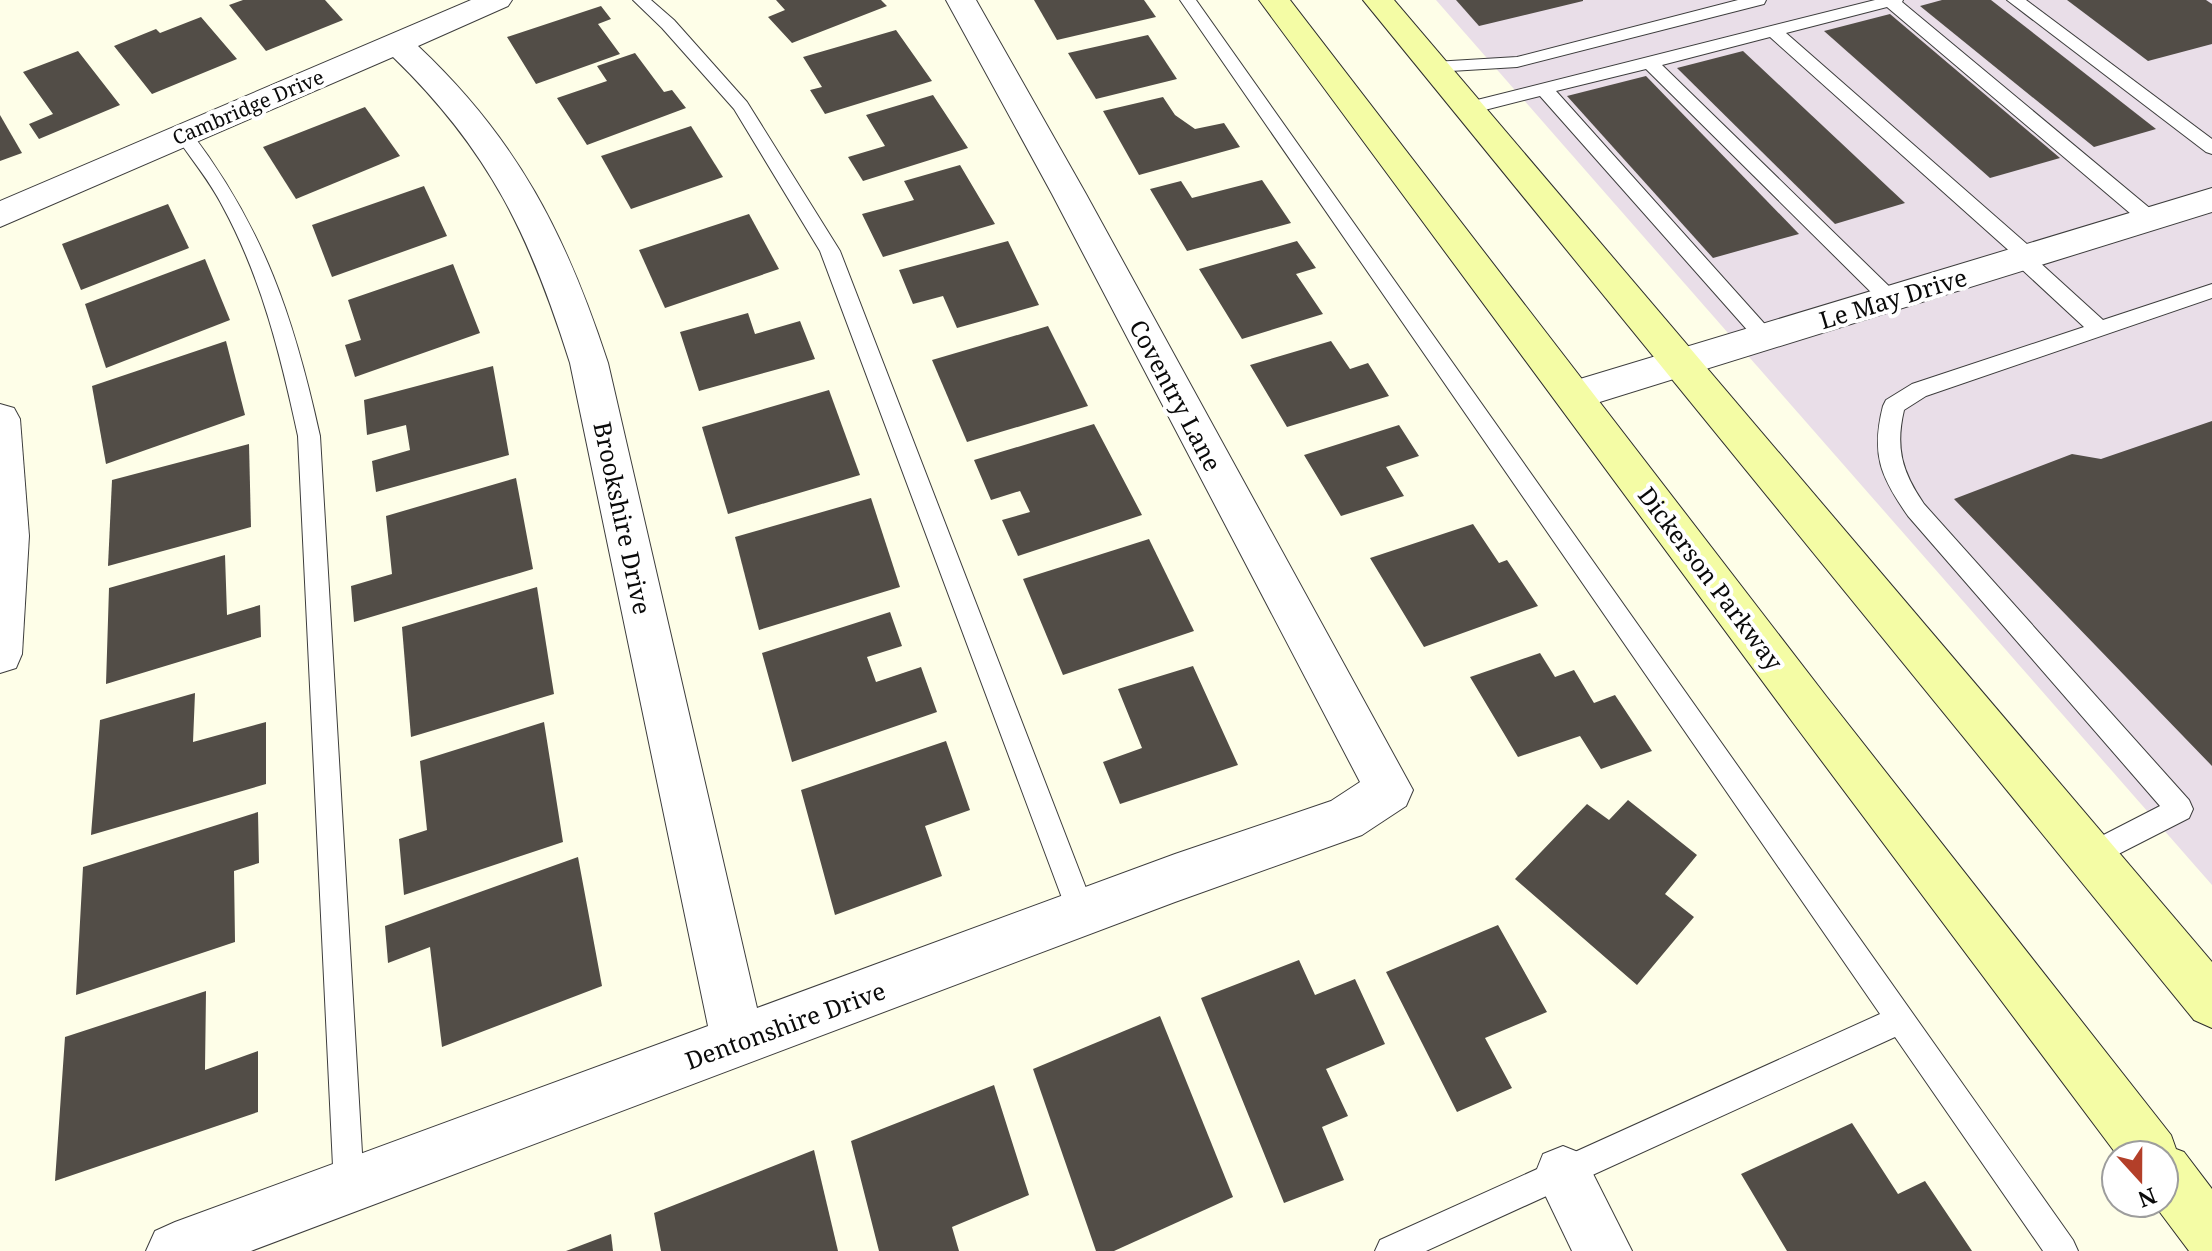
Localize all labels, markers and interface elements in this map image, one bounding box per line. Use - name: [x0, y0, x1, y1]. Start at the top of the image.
- street label: Cambridge Drive: [168, 63, 328, 151]
- street label: Le May Drive: [1815, 260, 1971, 336]
- street label: Coventry Lane: [1122, 313, 1230, 477]
- street label: Brookshire Drive: [586, 419, 660, 617]
- street label: Dickerson Parkway: [1631, 480, 1791, 677]
- street label: Dentonshire Drive: [680, 973, 890, 1077]
- north arrow: [2100, 1139, 2180, 1219]
- text: N: [2134, 1181, 2161, 1216]

